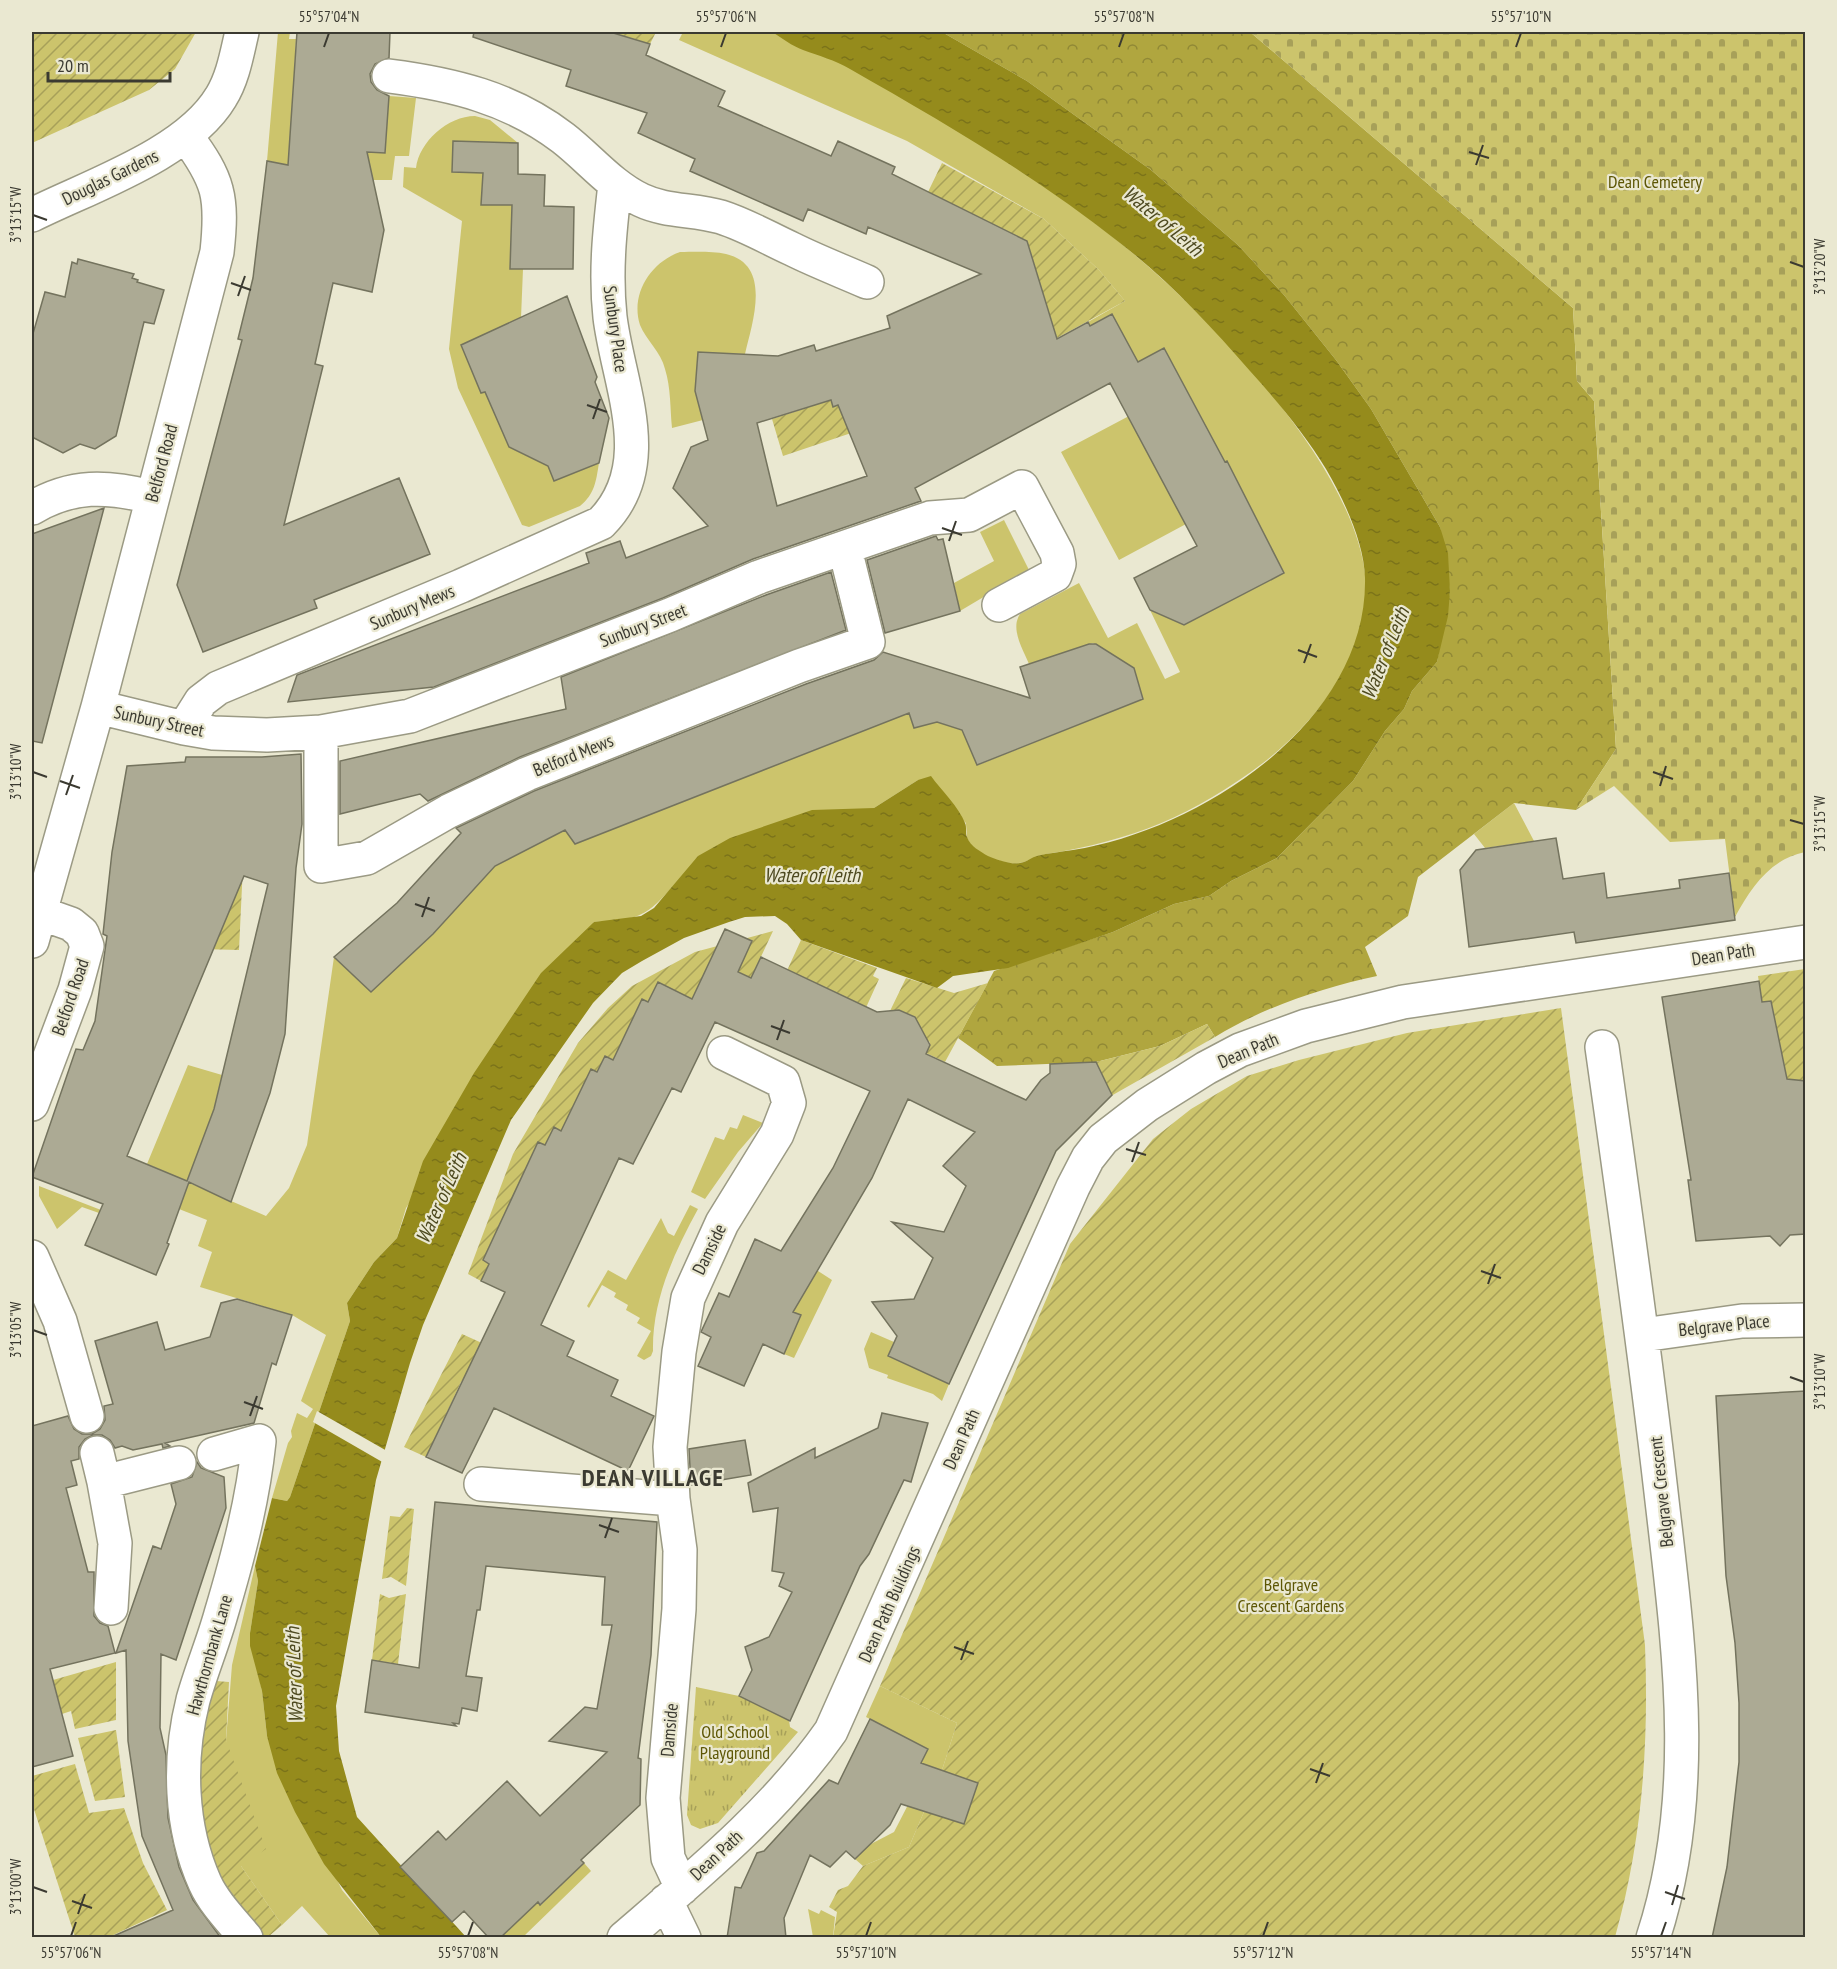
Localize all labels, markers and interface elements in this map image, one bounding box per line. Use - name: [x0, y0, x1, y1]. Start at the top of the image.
- text: 55°57'04"N: [299, 7, 359, 26]
- text: 55°57'06"N: [696, 7, 756, 26]
- text: 55°57'08"N: [1094, 7, 1154, 26]
- text: 55°57'10"N: [1491, 7, 1551, 26]
- scale bar: [48, 45, 170, 83]
- text: 20 m: [57, 54, 89, 77]
- street label: Douglas Gardens: [58, 144, 162, 210]
- park label: Dean Cemetery: [1608, 170, 1702, 193]
- water label: Water of Leith: [1118, 180, 1209, 263]
- text: 3°13'15"W: [6, 187, 25, 243]
- text: 3°13'20"W: [1810, 239, 1829, 295]
- street label: Sunbury Place: [599, 284, 633, 374]
- street label: Belford Road: [140, 422, 182, 504]
- street label: Sunbury Mews: [366, 579, 458, 635]
- street label: Sunbury Street: [596, 598, 690, 652]
- water label: Water of Leith: [1355, 602, 1416, 702]
- street label: Sunbury Street: [112, 700, 206, 742]
- street label: Belford Mews: [530, 729, 616, 781]
- text: 3°13'10"W: [6, 744, 25, 800]
- text: 3°13'15"W: [1810, 796, 1829, 852]
- water label: Water of Leith: [764, 862, 861, 888]
- street label: Dean Path: [1690, 938, 1756, 970]
- street label: Belford Road: [46, 956, 94, 1038]
- street label: Dean Path: [1214, 1027, 1282, 1073]
- water label: Water of Leith: [410, 1148, 473, 1247]
- street label: Damside: [687, 1220, 731, 1278]
- text: 3°13'05"W: [6, 1302, 25, 1358]
- street label: Belgrave Place: [1677, 1309, 1771, 1341]
- text: 3°13'10"W: [1810, 1354, 1829, 1410]
- street label: Dean Path: [938, 1405, 984, 1473]
- street label: Belgrave Crescent: [1644, 1436, 1678, 1548]
- district label: DEAN VILLAGE: [582, 1462, 724, 1493]
- street label: Dean Path Buildings: [853, 1542, 925, 1666]
- park label: Belgrave Crescent Gardens: [1238, 1573, 1344, 1617]
- street label: Hawthornbank Lane: [181, 1592, 237, 1718]
- water label: Water of Leith: [279, 1625, 309, 1724]
- street label: Damside: [655, 1702, 683, 1758]
- park label: Old School Playground: [700, 1720, 770, 1764]
- street label: Dean Path: [685, 1825, 747, 1885]
- text: 3°13'00"W: [6, 1859, 25, 1915]
- text: 55°57'06"N: [41, 1943, 101, 1962]
- text: 55°57'08"N: [438, 1943, 498, 1962]
- text: 55°57'10"N: [836, 1943, 896, 1962]
- text: 55°57'12"N: [1233, 1943, 1293, 1962]
- text: 55°57'14"N: [1631, 1943, 1691, 1962]

